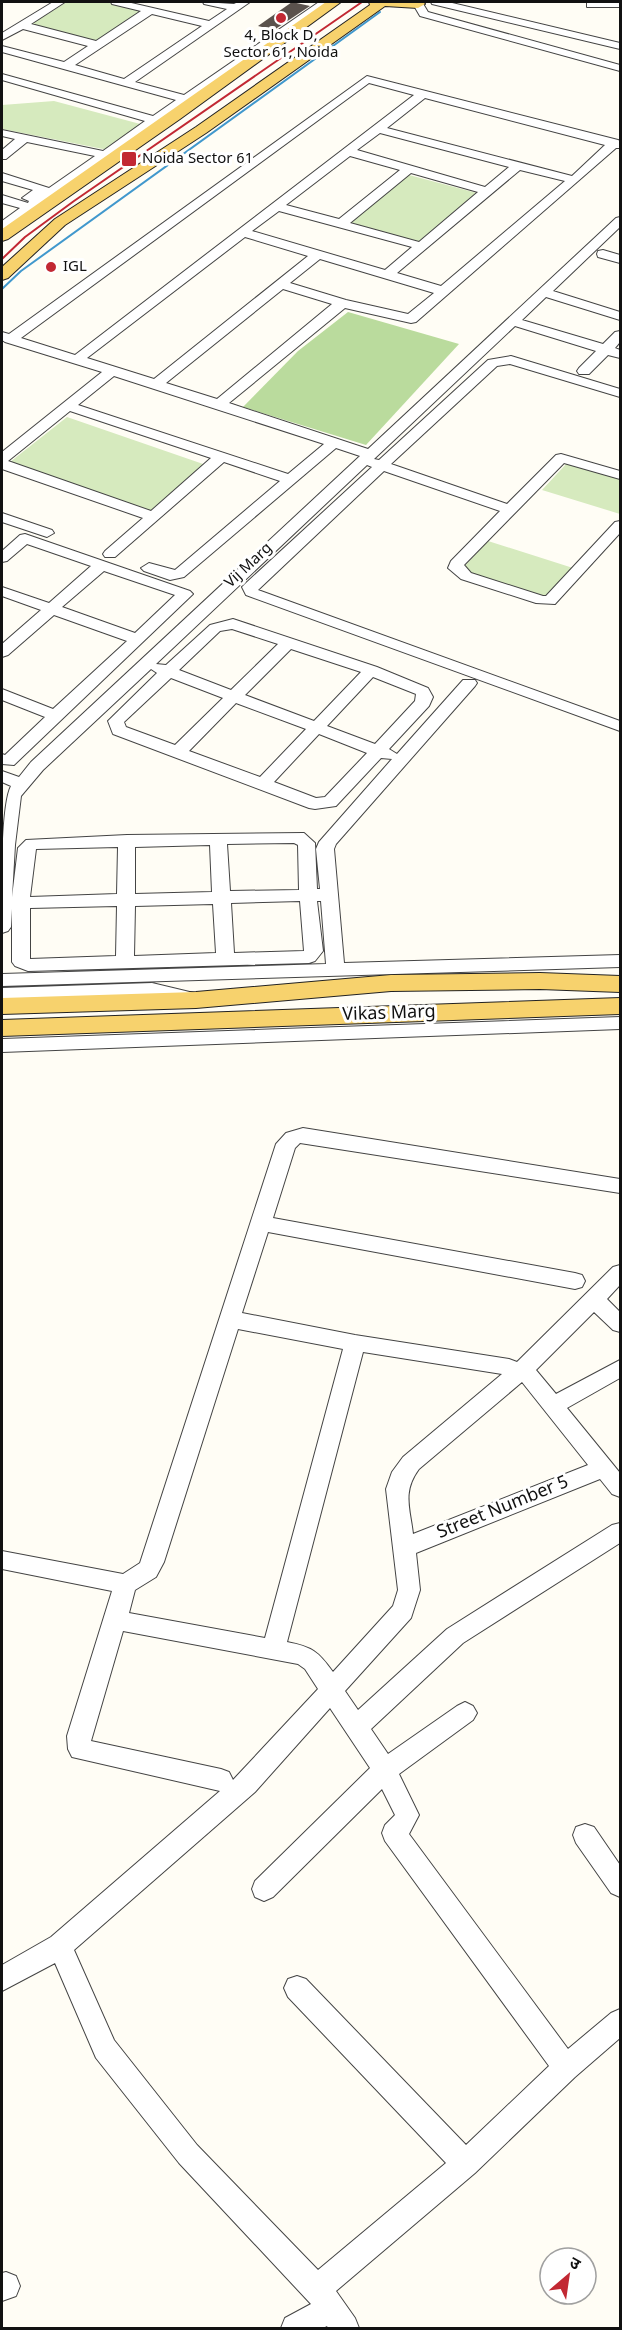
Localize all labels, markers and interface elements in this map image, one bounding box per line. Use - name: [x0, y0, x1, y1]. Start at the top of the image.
- marker: 4, Block D, Sector 61, Noida: [274, 11, 288, 25]
- place label: 4, Block D, Sector 61, Noida: [224, 27, 338, 63]
- marker: Noida Sector 61: [120, 150, 138, 168]
- place label: Noida Sector 61: [142, 150, 253, 169]
- place label: IGL: [63, 258, 87, 277]
- marker: IGL: [44, 260, 58, 274]
- street label: Vij Marg: [221, 539, 277, 593]
- street label: Vikas Marg: [342, 1001, 436, 1027]
- street label: Street Number 5: [434, 1471, 572, 1545]
- north arrow: [538, 2246, 598, 2306]
- text: उ: [565, 2254, 584, 2277]

